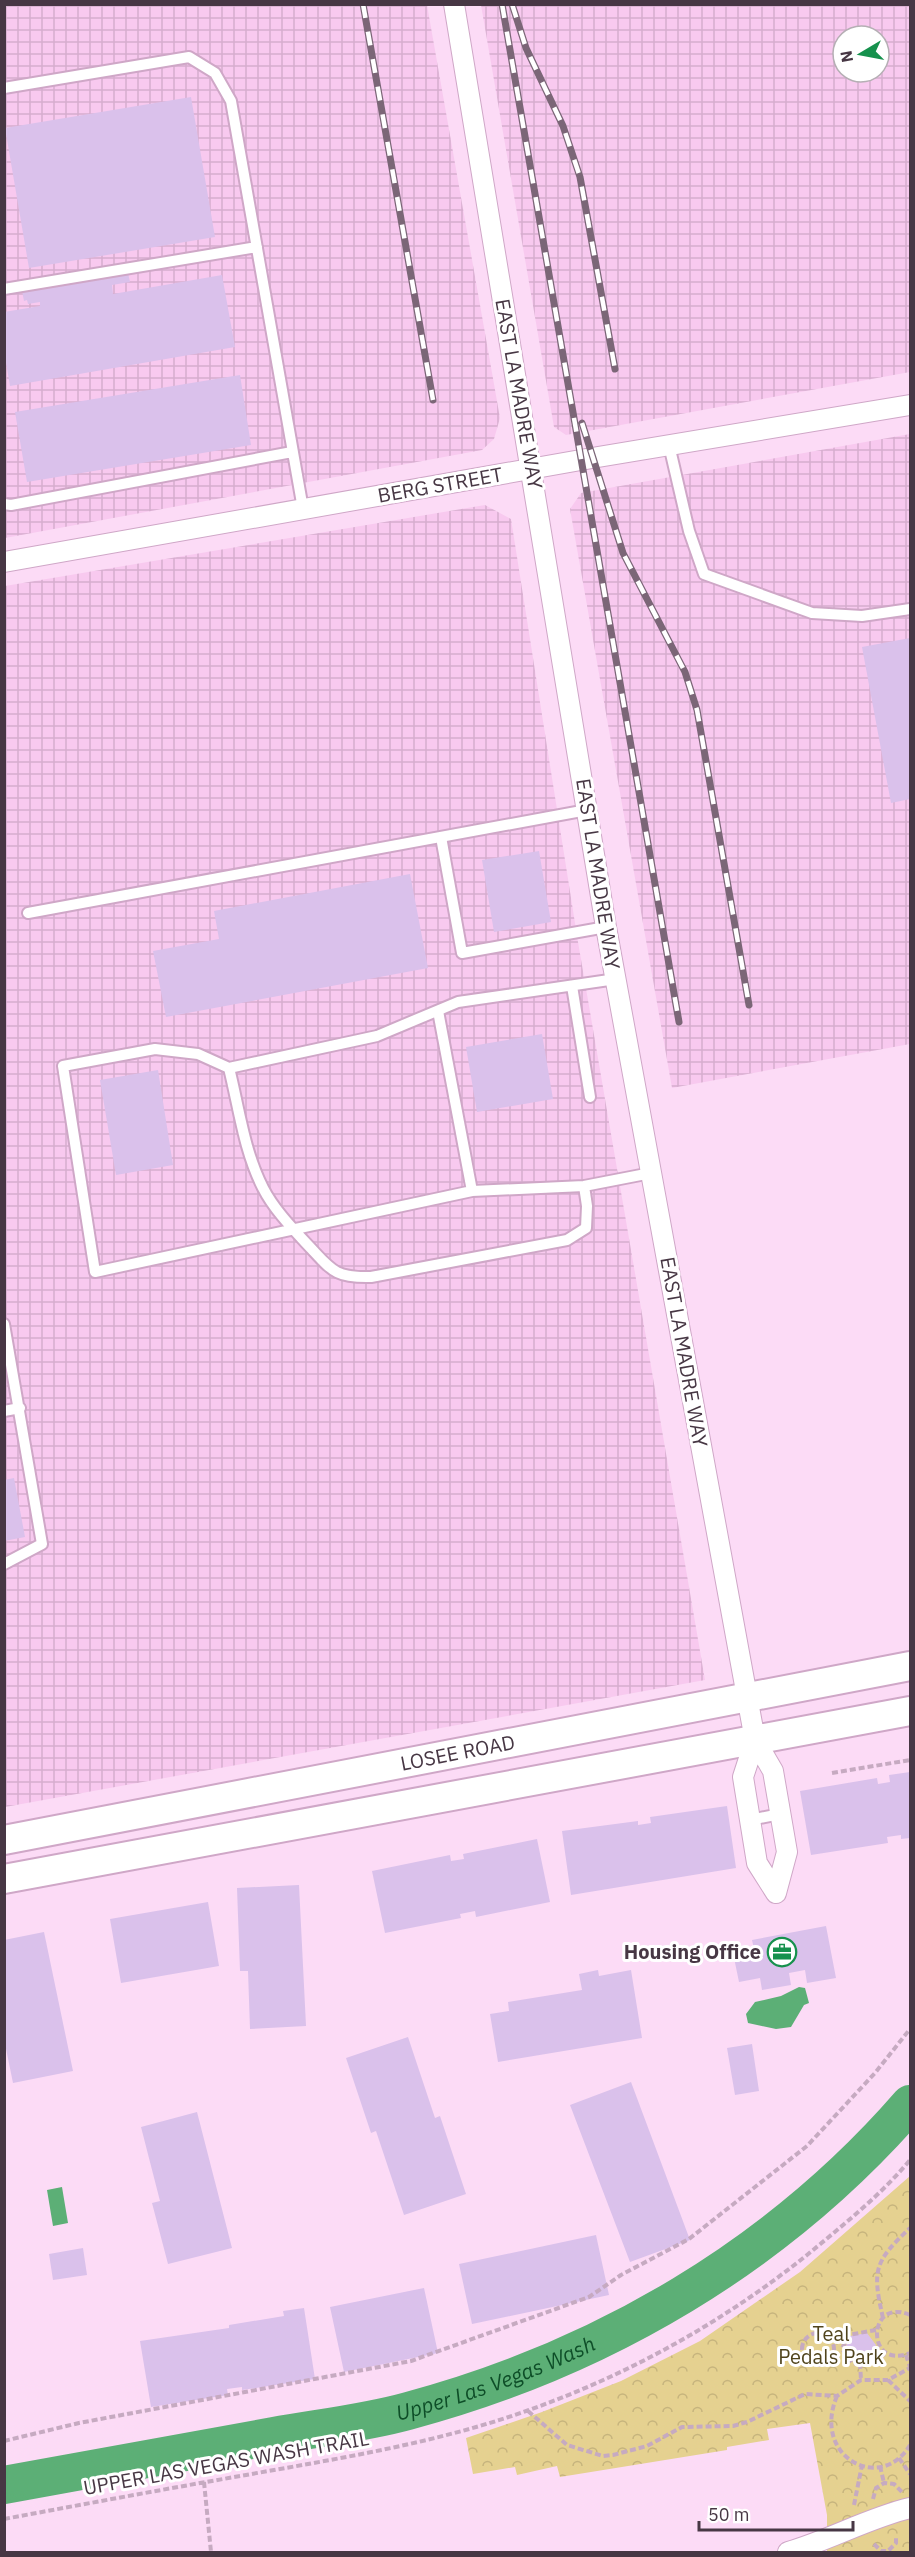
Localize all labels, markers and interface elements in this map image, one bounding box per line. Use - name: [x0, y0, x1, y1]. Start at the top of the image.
- north arrow: [831, 24, 891, 84]
- text: N: [835, 49, 857, 64]
- street label: EAST LA MADRE WAY: [489, 297, 550, 491]
- street label: BERG STREET: [375, 460, 504, 509]
- street label: EAST LA MADRE WAY: [570, 777, 627, 971]
- street label: EAST LA MADRE WAY: [654, 1255, 715, 1449]
- street label: LOSEE ROAD: [398, 1728, 517, 1777]
- office icon: Housing Office: [766, 1936, 798, 1968]
- place label: Housing Office: [624, 1938, 761, 1965]
- park label: Teal Pedals Park: [778, 2320, 884, 2370]
- water label: Upper Las Vegas Wash: [393, 2329, 599, 2427]
- street label: UPPER LAS VEGAS WASH TRAIL: [81, 2424, 371, 2501]
- scale bar: [699, 2494, 854, 2532]
- text: 50 m: [708, 2503, 750, 2526]

